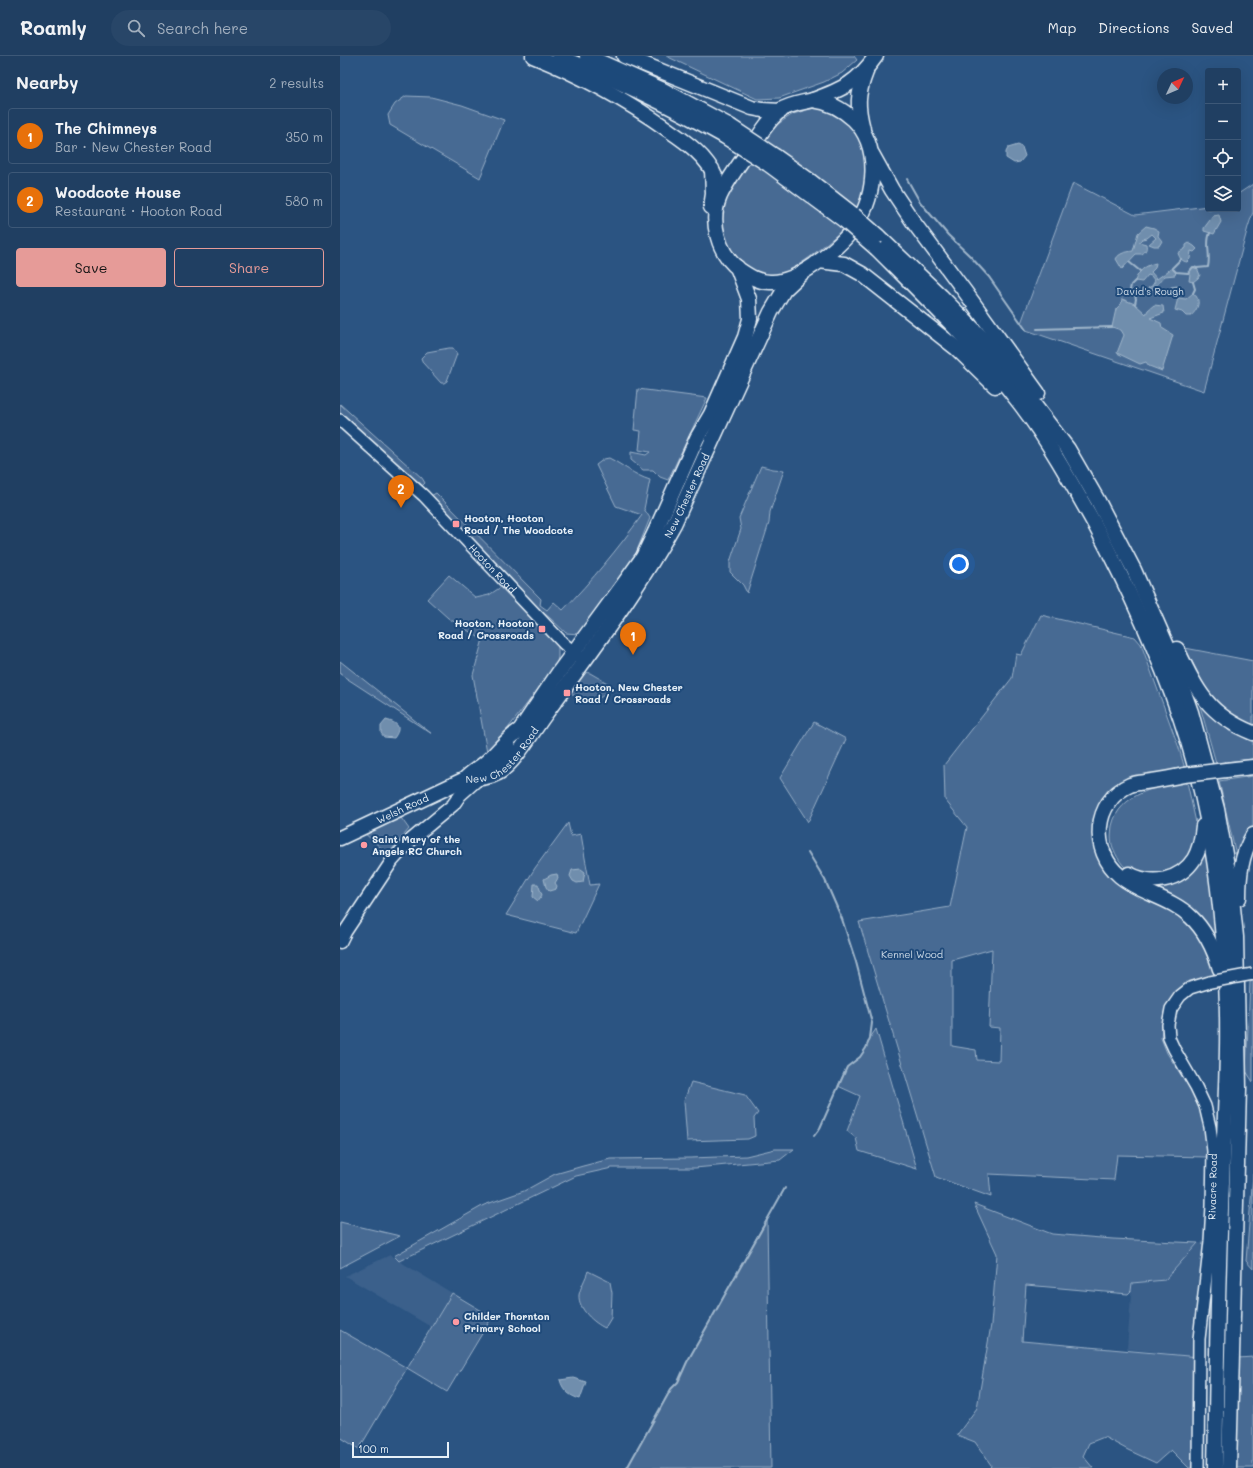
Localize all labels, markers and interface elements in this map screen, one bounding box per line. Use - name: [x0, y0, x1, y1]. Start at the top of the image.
- search box: [111, 10, 391, 46]
- text: Roamly: [20, 15, 87, 40]
- icon: search: [125, 17, 147, 39]
- text: Search here: [157, 18, 248, 38]
- text: Map: [1048, 18, 1076, 37]
- text: Directions: [1098, 18, 1169, 37]
- text: Saved: [1191, 18, 1233, 37]
- north arrow: [1157, 68, 1193, 104]
- map controls: [1205, 68, 1241, 212]
- button: +: [1205, 68, 1241, 104]
- text: Nearby: [16, 71, 78, 93]
- text: 2 results: [269, 74, 324, 91]
- button: −: [1205, 104, 1241, 140]
- text: The Chimneys: [55, 118, 157, 138]
- text: 1: [27, 128, 33, 145]
- text: 350 m: [285, 128, 323, 145]
- text: Bar · New Chester Road: [55, 138, 211, 155]
- button: locate: [1205, 140, 1241, 176]
- button: layers: [1205, 176, 1241, 212]
- text: Woodcote House: [55, 182, 181, 202]
- text: 2: [26, 192, 34, 209]
- text: 580 m: [285, 192, 323, 209]
- text: Restaurant · Hooton Road: [55, 202, 222, 219]
- button: Save: [16, 248, 166, 287]
- button: Share: [174, 248, 324, 287]
- park label: David's Rough: [1116, 284, 1184, 298]
- street label: New Chester Road: [661, 451, 713, 540]
- pin: 2: [388, 475, 414, 508]
- place label: Hooton, Hooton Road / The Woodcote: [464, 511, 573, 537]
- marker: Hooton, Hooton Road / The Woodcote: [451, 519, 461, 529]
- street label: Hooton Road: [466, 541, 519, 596]
- your location: [949, 554, 969, 574]
- place label: Hooton, Hooton Road / Crossroads: [438, 616, 534, 642]
- pin: 1: [620, 622, 646, 655]
- marker: Hooton, Hooton Road / Crossroads: [537, 624, 547, 634]
- place label: Hooton, New Chester Road / Crossroads: [575, 680, 683, 706]
- marker: Hooton, New Chester Road / Crossroads: [562, 688, 572, 698]
- street label: New Chester Road: [465, 724, 542, 786]
- street label: Welsh Road: [374, 790, 431, 827]
- place label: Saint Mary of the Angels RC Church: [372, 832, 462, 858]
- marker: Saint Mary of the Angels RC Church: [359, 840, 369, 850]
- park label: Kennel Wood: [881, 947, 943, 961]
- street label: Rivacre Road: [1204, 1153, 1220, 1220]
- place label: Childer Thornton Primary School: [464, 1309, 550, 1335]
- marker: Childer Thornton Primary School: [451, 1317, 461, 1327]
- scale bar: [352, 1440, 449, 1459]
- text: 100 m: [358, 1441, 389, 1456]

